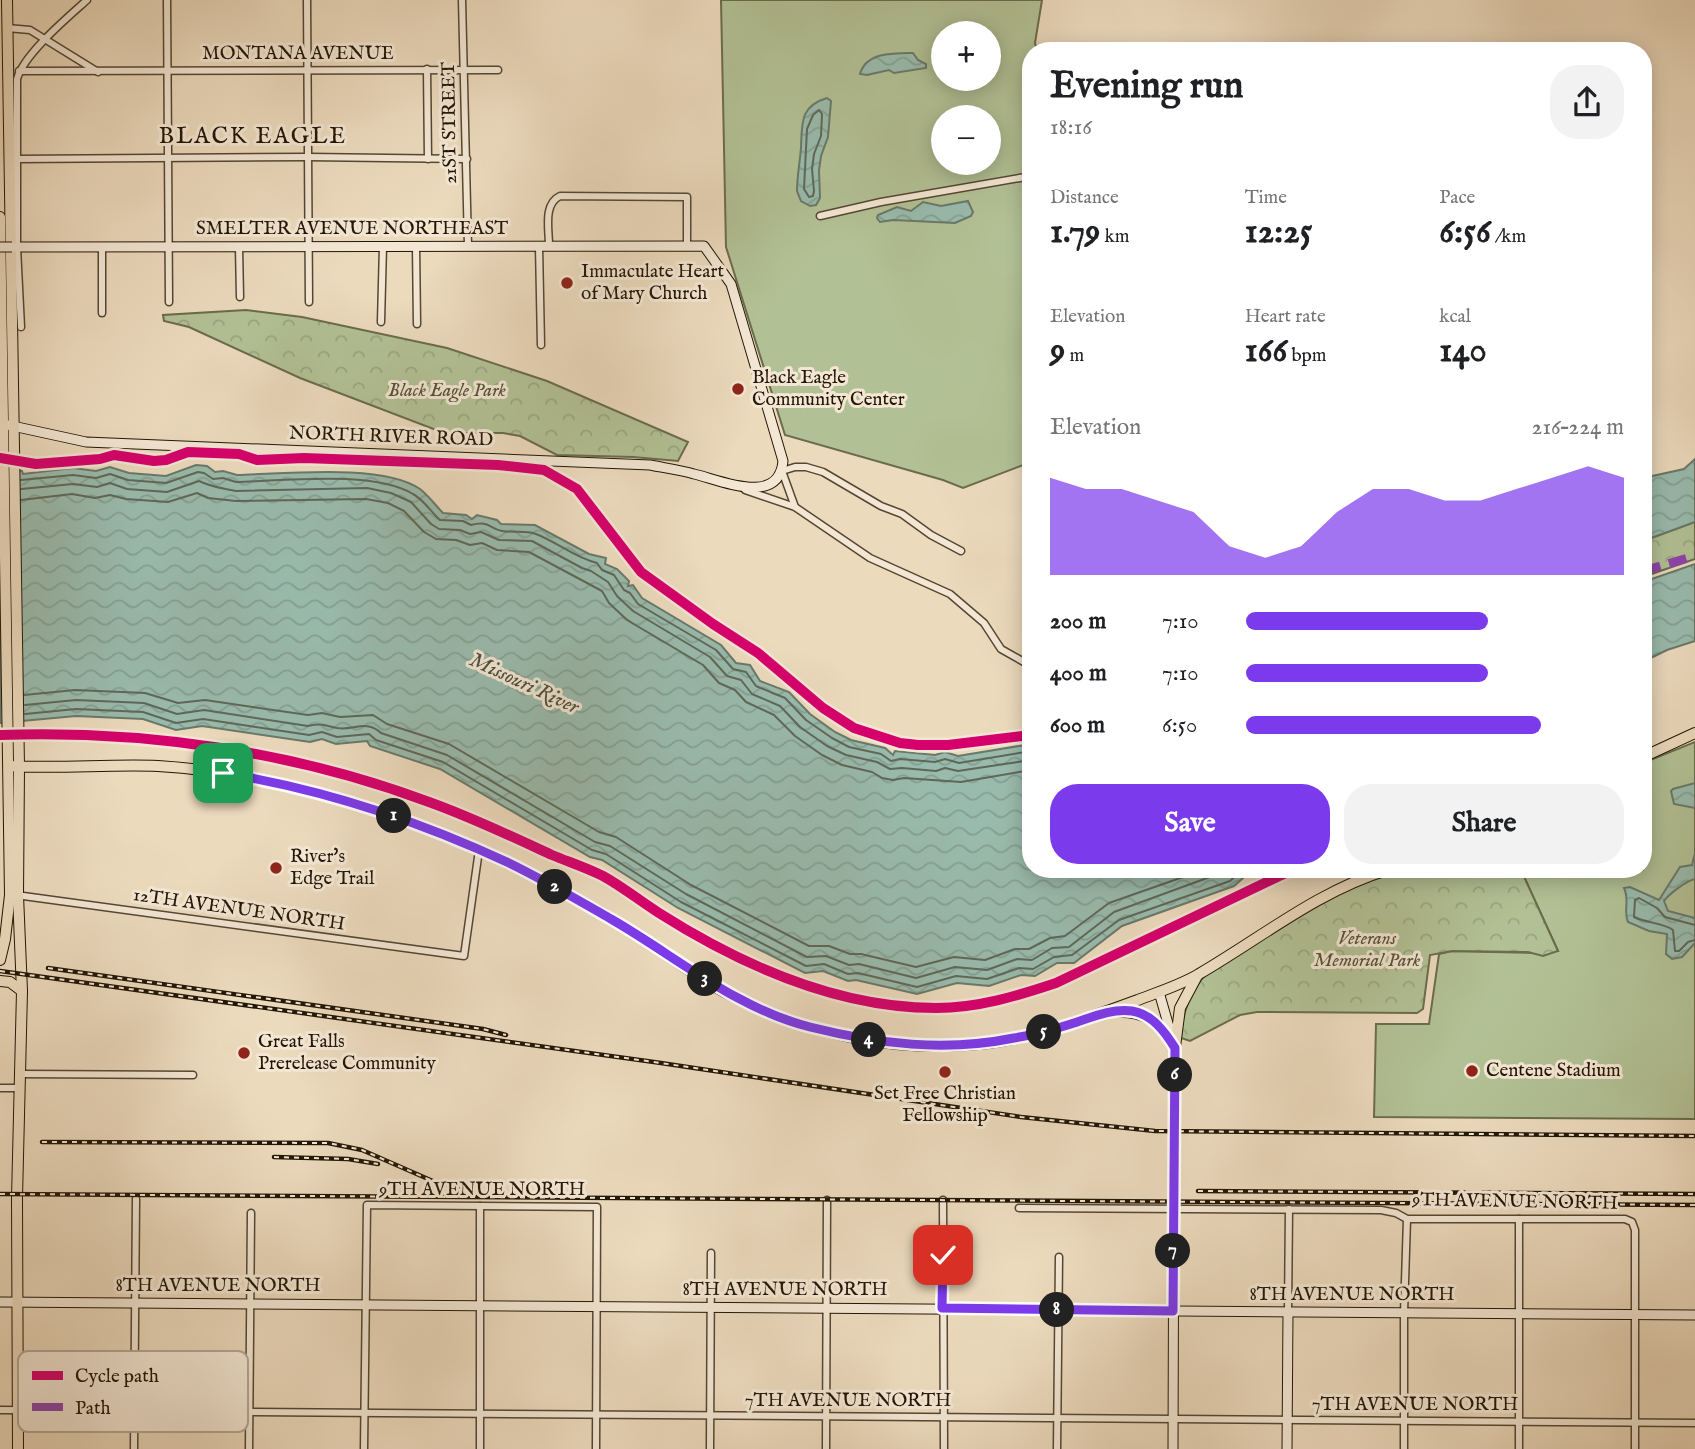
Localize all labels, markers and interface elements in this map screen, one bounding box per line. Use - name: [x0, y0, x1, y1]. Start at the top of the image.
- map controls: [931, 21, 1001, 175]
- button: +: [931, 21, 1001, 91]
- street label: MONTANA AVENUE: [202, 42, 394, 66]
- street label: 21ST STREET: [437, 62, 463, 184]
- text: Evening run: [1050, 63, 1244, 111]
- button: share: [1550, 65, 1624, 139]
- button: −: [931, 105, 1001, 175]
- text: 18:16: [1050, 113, 1092, 142]
- district label: BLACK EAGLE: [159, 122, 347, 151]
- text: Distance: [1050, 186, 1119, 210]
- text: Time: [1245, 186, 1287, 210]
- text: Pace: [1439, 186, 1475, 210]
- text: 1.79: [1050, 210, 1100, 255]
- text: 12:25: [1245, 210, 1312, 255]
- text: 6:56: [1439, 210, 1491, 255]
- street label: SMELTER AVENUE NORTHEAST: [196, 217, 508, 241]
- text: km: [1100, 225, 1129, 249]
- text: /km: [1491, 225, 1526, 249]
- place label: Immaculate Heart of Mary Church: [581, 260, 725, 306]
- marker: Immaculate Heart of Mary Church: [559, 275, 575, 291]
- text: Elevation: [1050, 305, 1125, 329]
- text: Heart rate: [1245, 305, 1326, 329]
- text: kcal: [1439, 305, 1471, 329]
- text: 9: [1050, 329, 1065, 374]
- text: 166: [1245, 329, 1287, 374]
- text: 140: [1439, 329, 1487, 374]
- text: m: [1065, 344, 1084, 368]
- text: bpm: [1287, 344, 1326, 368]
- place label: Black Eagle Community Center: [752, 366, 905, 412]
- park label: Black Eagle Park: [388, 379, 506, 403]
- marker: Black Eagle Community Center: [730, 381, 746, 397]
- text: Elevation: [1050, 413, 1141, 442]
- text: 216–224 m: [1532, 413, 1624, 442]
- street label: NORTH RIVER ROAD: [289, 421, 493, 453]
- text: 200 m: [1050, 607, 1106, 636]
- text: 7:10: [1162, 607, 1199, 636]
- water label: Missouri River: [465, 647, 584, 721]
- text: 400 m: [1050, 659, 1107, 688]
- text: 7:10: [1162, 659, 1199, 688]
- text: 600 m: [1050, 711, 1105, 740]
- text: 6:50: [1162, 711, 1197, 740]
- pin: [193, 743, 253, 803]
- icon: arrive: [204, 754, 242, 792]
- button: Save: [1050, 784, 1330, 864]
- button: Share: [1344, 784, 1624, 864]
- pin: 1: [376, 798, 412, 834]
- text: 1: [390, 803, 397, 827]
- place label: River's Edge Trail: [290, 845, 375, 891]
- marker: River's Edge Trail: [268, 860, 284, 876]
- pin: 2: [538, 870, 572, 904]
- text: 2: [550, 874, 559, 898]
- street label: 12TH AVENUE NORTH: [132, 883, 346, 937]
- park label: Veterans Memorial Park: [1314, 927, 1421, 973]
- pin: 3: [688, 962, 722, 996]
- text: 3: [701, 966, 708, 990]
- pin: 5: [1026, 1014, 1062, 1050]
- text: 5: [1040, 1019, 1047, 1043]
- pin: 4: [852, 1023, 886, 1058]
- text: 4: [864, 1027, 873, 1051]
- place label: Great Falls Prerelease Community: [258, 1030, 437, 1076]
- marker: Great Falls Prerelease Community: [236, 1045, 252, 1061]
- pin: 6: [1158, 1058, 1192, 1092]
- place label: Centene Stadium: [1486, 1059, 1621, 1083]
- text: 6: [1170, 1062, 1179, 1086]
- marker: Centene Stadium: [1464, 1063, 1480, 1079]
- marker: Set Free Christian Fellowship: [937, 1064, 953, 1080]
- place label: Set Free Christian Fellowship: [874, 1082, 1016, 1128]
- street label: 9TH AVENUE NORTH: [378, 1178, 585, 1202]
- street label: 9TH AVENUE NORTH: [1411, 1188, 1618, 1216]
- pin: [913, 1225, 973, 1285]
- pin: 7: [1156, 1234, 1190, 1268]
- icon: check: [924, 1236, 962, 1274]
- text: 7: [1168, 1238, 1177, 1262]
- street label: 8TH AVENUE NORTH: [115, 1274, 321, 1298]
- street label: 8TH AVENUE NORTH: [682, 1278, 888, 1302]
- street label: 8TH AVENUE NORTH: [1249, 1283, 1455, 1307]
- pin: 8: [1040, 1292, 1074, 1328]
- text: 8: [1053, 1297, 1060, 1321]
- legend: [18, 1351, 248, 1432]
- text: Cycle path: [75, 1365, 159, 1389]
- street label: 7TH AVENUE NORTH: [745, 1389, 951, 1413]
- street label: 7TH AVENUE NORTH: [1312, 1393, 1518, 1417]
- text: Path: [75, 1397, 111, 1421]

